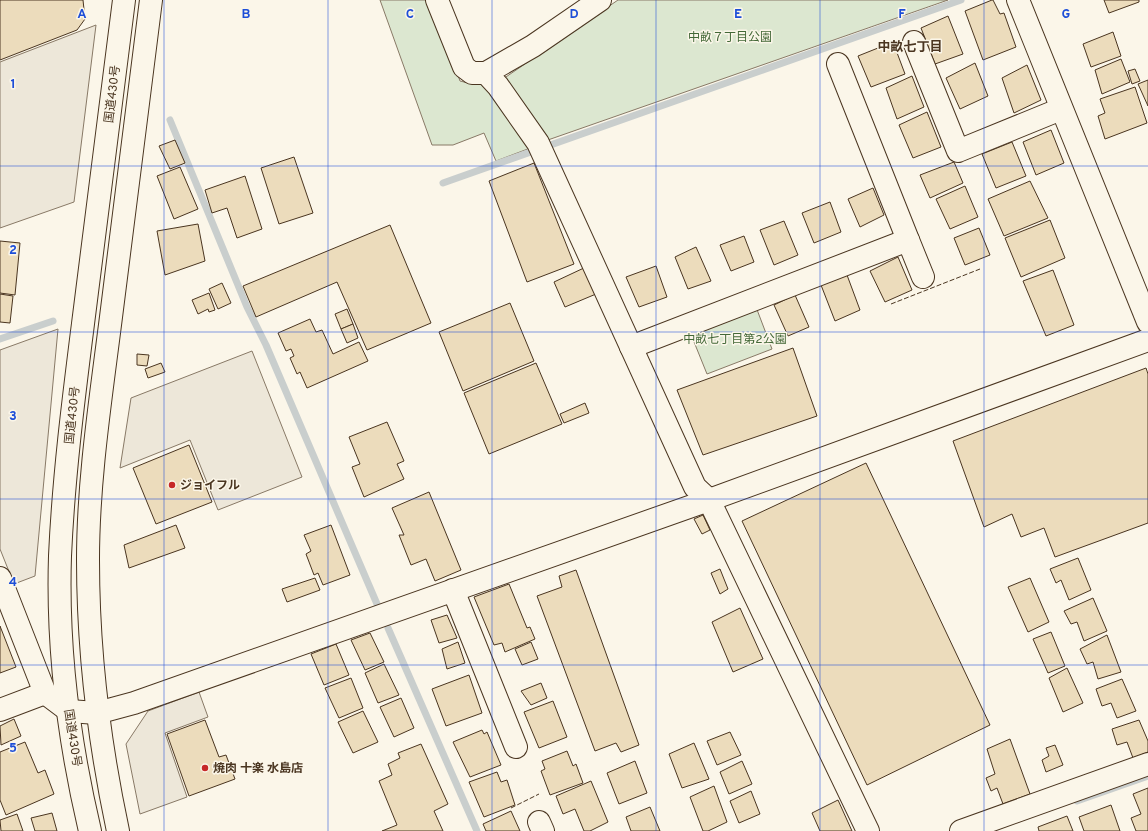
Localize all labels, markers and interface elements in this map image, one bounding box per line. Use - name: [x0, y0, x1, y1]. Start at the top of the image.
- text: A: [77, 7, 87, 23]
- text: B: [242, 7, 251, 23]
- text: C: [406, 7, 414, 23]
- text: D: [569, 7, 579, 23]
- text: E: [734, 7, 742, 23]
- text: F: [898, 7, 906, 23]
- text: G: [1062, 7, 1071, 23]
- park label: 中畝７丁目公園: [688, 30, 772, 46]
- district label: 中畝七丁目: [877, 39, 943, 56]
- street label: 国道430号: [102, 64, 124, 124]
- text: 1: [10, 77, 16, 93]
- text: 2: [9, 243, 17, 259]
- park label: 中畝七丁目第2公園: [683, 332, 787, 348]
- street label: 国道430号: [62, 385, 84, 445]
- text: 3: [9, 409, 17, 425]
- place label: ジョイフル: [180, 478, 240, 494]
- marker: ジョイフル: [167, 480, 177, 490]
- text: 4: [9, 575, 17, 591]
- street label: 国道430号: [60, 708, 84, 768]
- text: 5: [9, 741, 17, 757]
- place label: 焼肉 十楽 水島店: [213, 761, 303, 777]
- marker: 焼肉 十楽 水島店: [200, 763, 210, 773]

